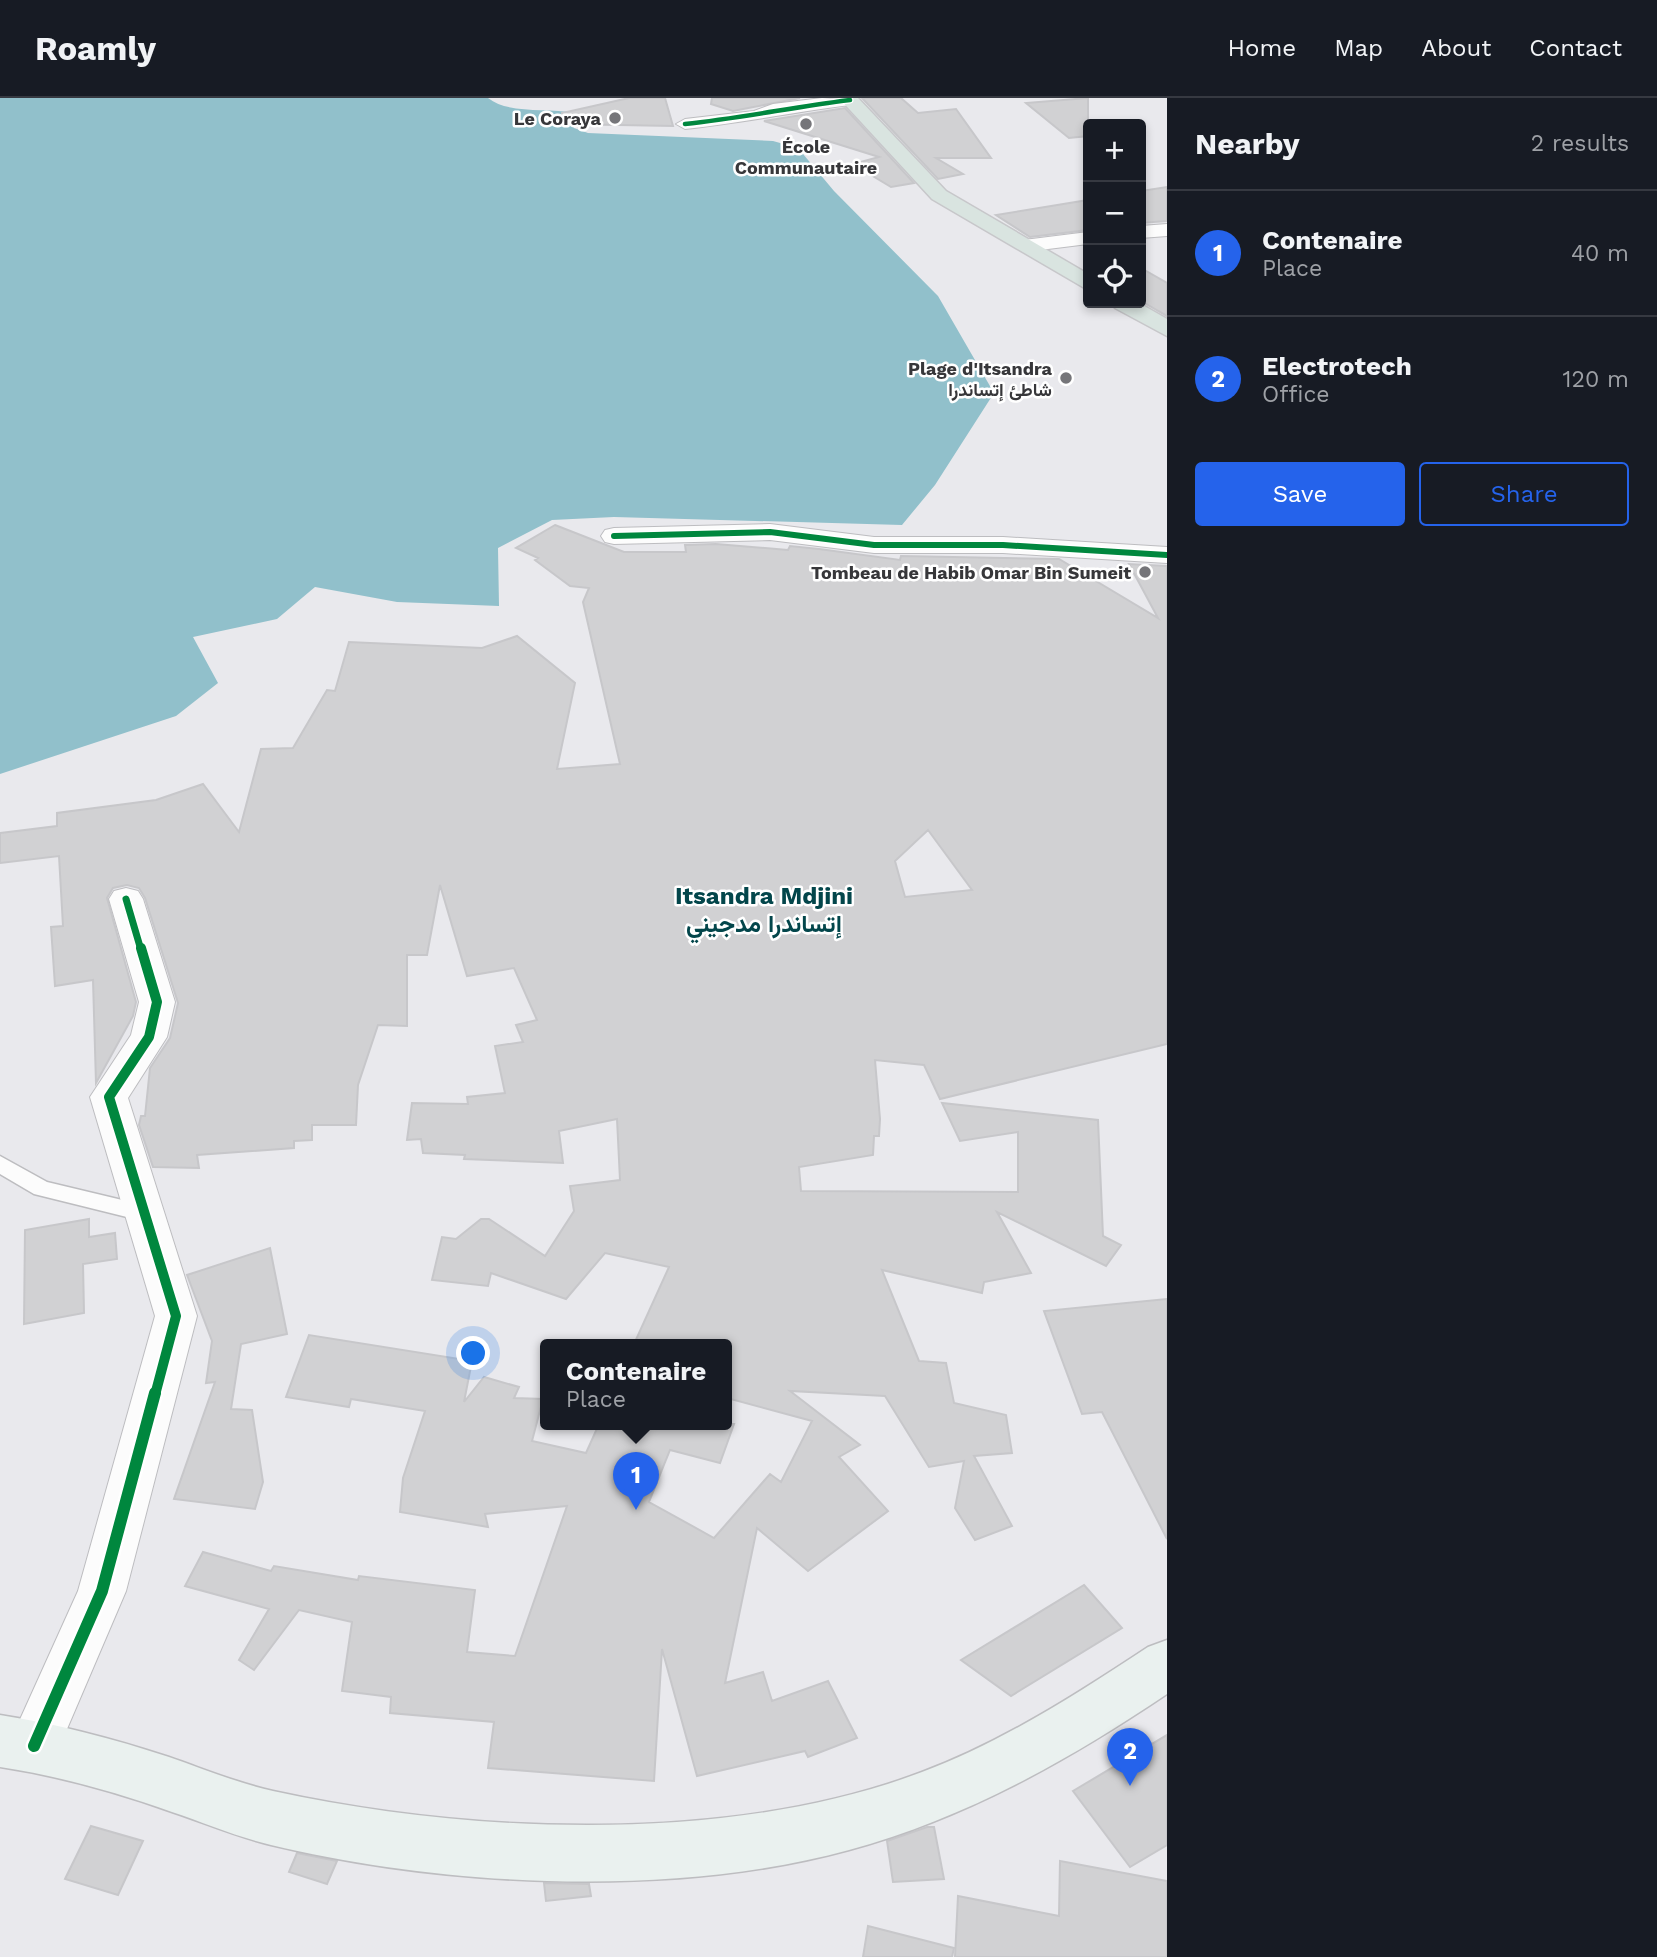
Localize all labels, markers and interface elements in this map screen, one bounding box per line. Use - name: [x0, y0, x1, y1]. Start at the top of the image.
- text: Roamly: [35, 29, 156, 68]
- text: Home: [1228, 34, 1296, 62]
- text: Map: [1334, 34, 1383, 62]
- text: About: [1421, 34, 1491, 62]
- text: Contact: [1529, 34, 1622, 62]
- place label: Le Coraya: [514, 108, 602, 129]
- marker: Le Coraya: [607, 110, 623, 126]
- marker: École Communautaire: [798, 116, 814, 132]
- map controls: [1083, 119, 1146, 308]
- button: +: [1083, 119, 1146, 182]
- text: Nearby: [1195, 126, 1300, 161]
- text: 2 results: [1531, 130, 1629, 157]
- place label: École Communautaire: [735, 136, 877, 178]
- button: −: [1083, 182, 1146, 245]
- text: Contenaire: [1262, 225, 1403, 255]
- text: 1: [1213, 240, 1223, 267]
- text: 40 m: [1571, 240, 1629, 267]
- button: locate: [1083, 245, 1146, 308]
- text: Place: [1262, 255, 1322, 282]
- text: Electrotech: [1262, 351, 1412, 381]
- place label: Plage d'Itsandra شاطئ إتساندرا: [908, 358, 1053, 402]
- text: 2: [1211, 366, 1225, 393]
- text: 120 m: [1563, 366, 1629, 393]
- marker: Plage d'Itsandra شاطئ إتساندرا: [1058, 370, 1074, 386]
- text: Office: [1262, 381, 1330, 408]
- button: Save: [1195, 462, 1405, 526]
- button: Share: [1419, 462, 1629, 526]
- place label: Tombeau de Habib Omar Bin Sumeit: [811, 562, 1131, 583]
- marker: Tombeau de Habib Omar Bin Sumeit: [1137, 564, 1153, 580]
- district label: Itsandra Mdjini إتساندرا مدجيني: [675, 882, 853, 944]
- your location: [456, 1336, 490, 1370]
- popup: [540, 1339, 732, 1430]
- text: Contenaire: [566, 1356, 706, 1386]
- text: Place: [566, 1386, 626, 1413]
- pin: 1: [613, 1452, 659, 1510]
- pin: 2: [1107, 1728, 1153, 1786]

